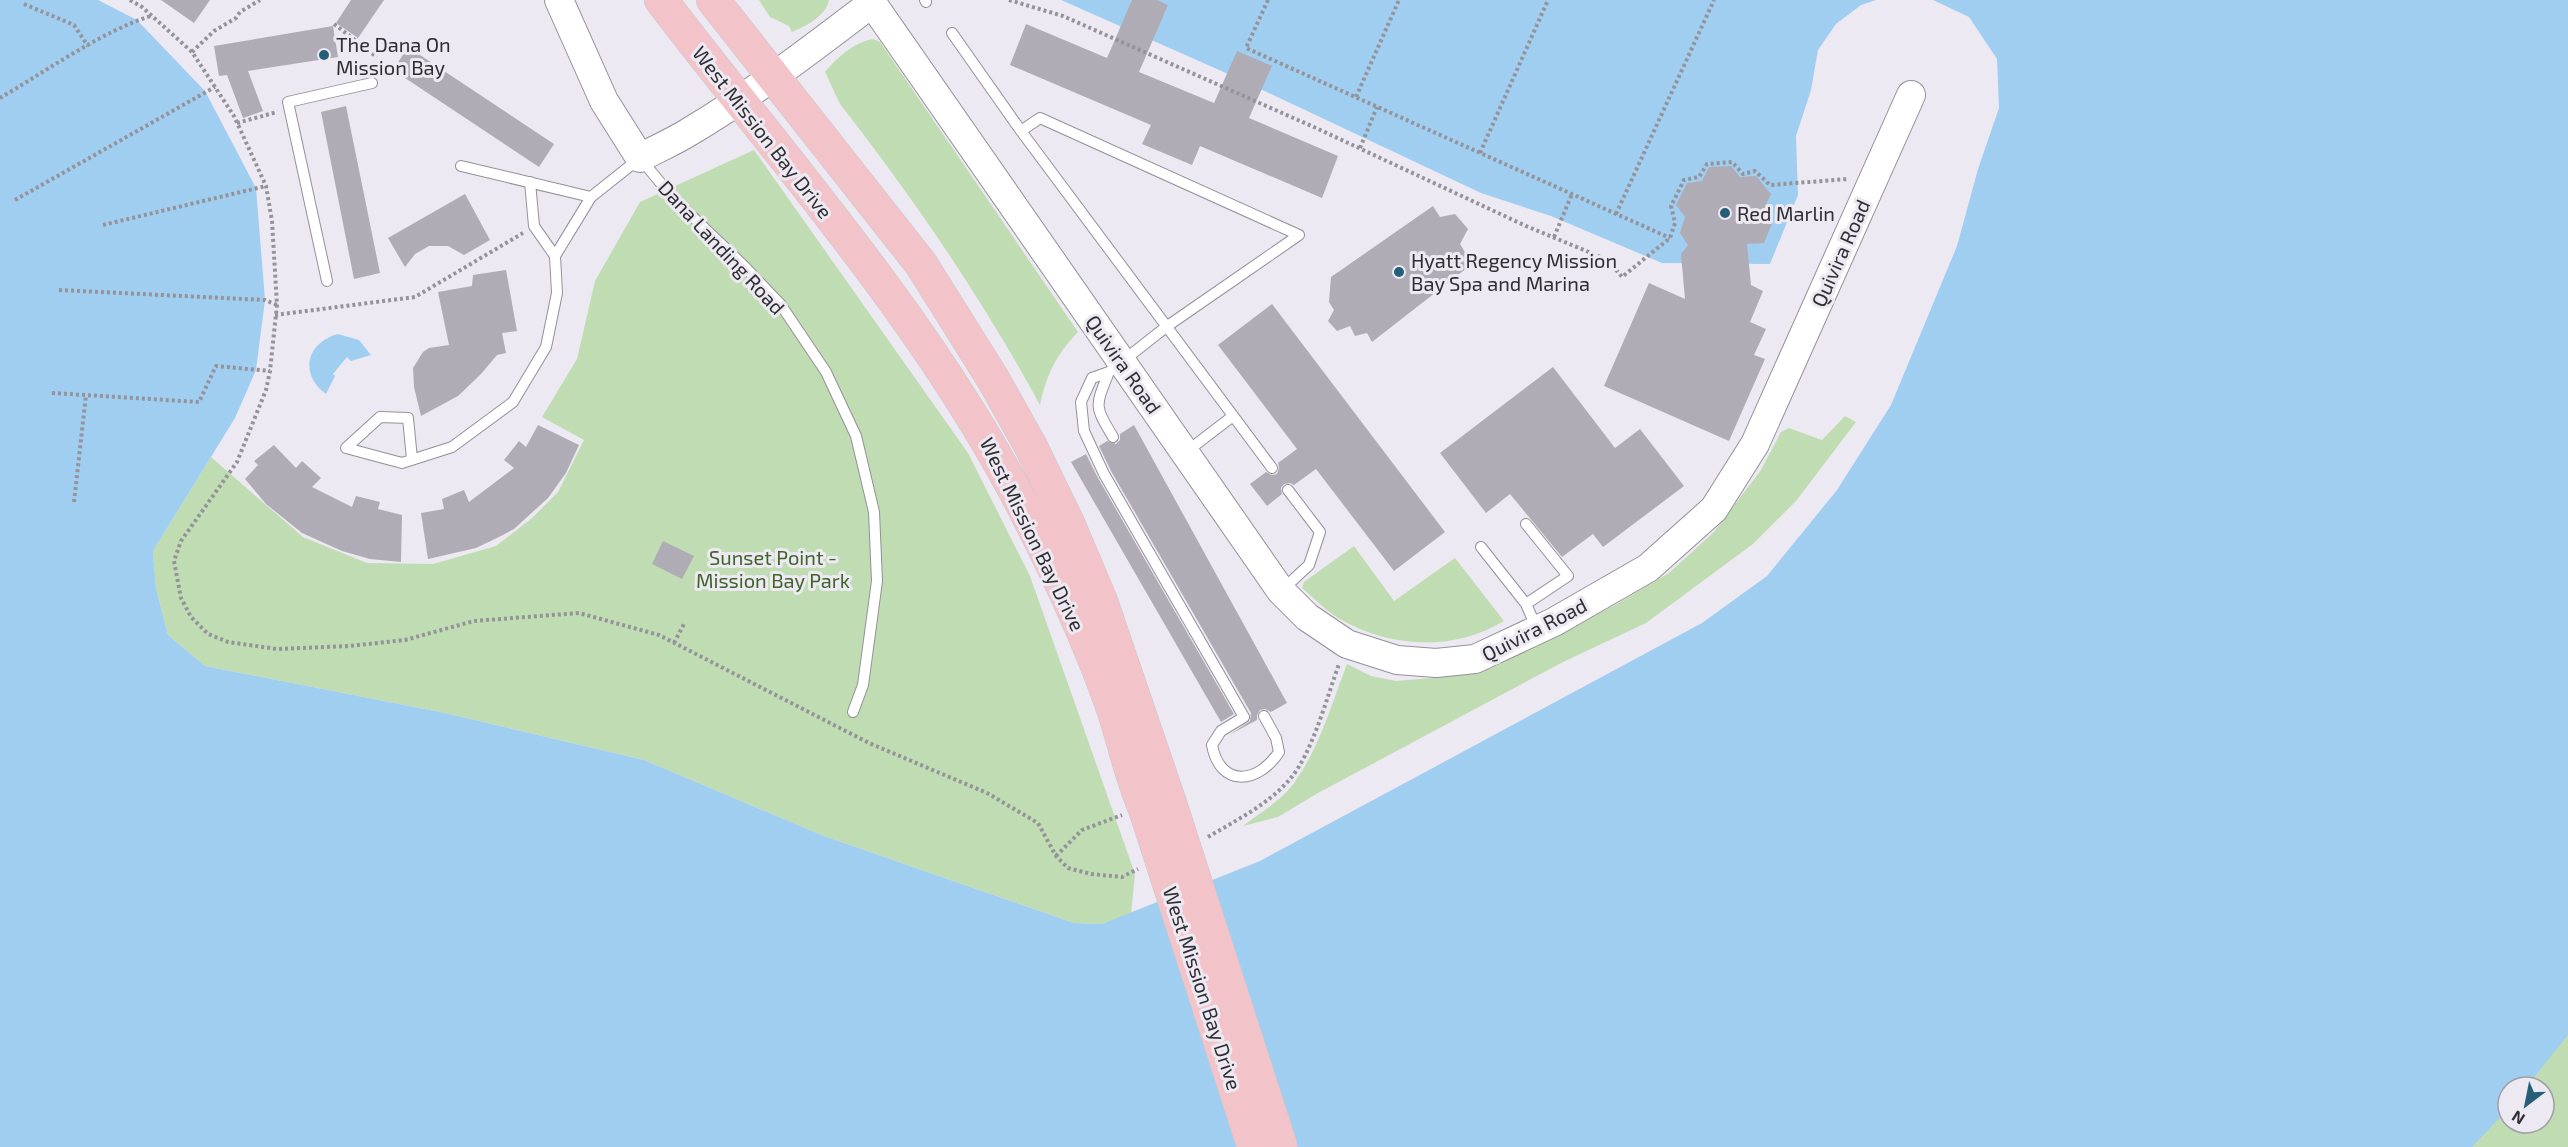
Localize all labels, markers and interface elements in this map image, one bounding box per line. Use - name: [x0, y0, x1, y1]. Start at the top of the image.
- place label: The Dana On Mission Bay: [336, 32, 451, 79]
- street label: West Mission Bay Drive: [688, 41, 838, 223]
- marker: The Dana On Mission Bay: [317, 48, 331, 62]
- street label: Dana Landing Road: [654, 175, 790, 319]
- street label: Quivira Road: [1806, 196, 1874, 310]
- place label: Red Marlin: [1737, 201, 1835, 225]
- marker: Red Marlin: [1718, 206, 1732, 220]
- place label: Hyatt Regency Mission Bay Spa and Marina: [1411, 248, 1617, 295]
- marker: Hyatt Regency Mission Bay Spa and Marina: [1392, 265, 1406, 279]
- street label: Quivira Road: [1081, 310, 1167, 418]
- street label: West Mission Bay Drive: [976, 433, 1090, 635]
- park label: Sunset Point - Mission Bay Park: [696, 545, 850, 592]
- street label: Quivira Road: [1477, 592, 1591, 666]
- street label: West Mission Bay Drive: [1159, 883, 1247, 1093]
- north arrow: [2496, 1075, 2556, 1135]
- text: N: [2508, 1107, 2528, 1129]

